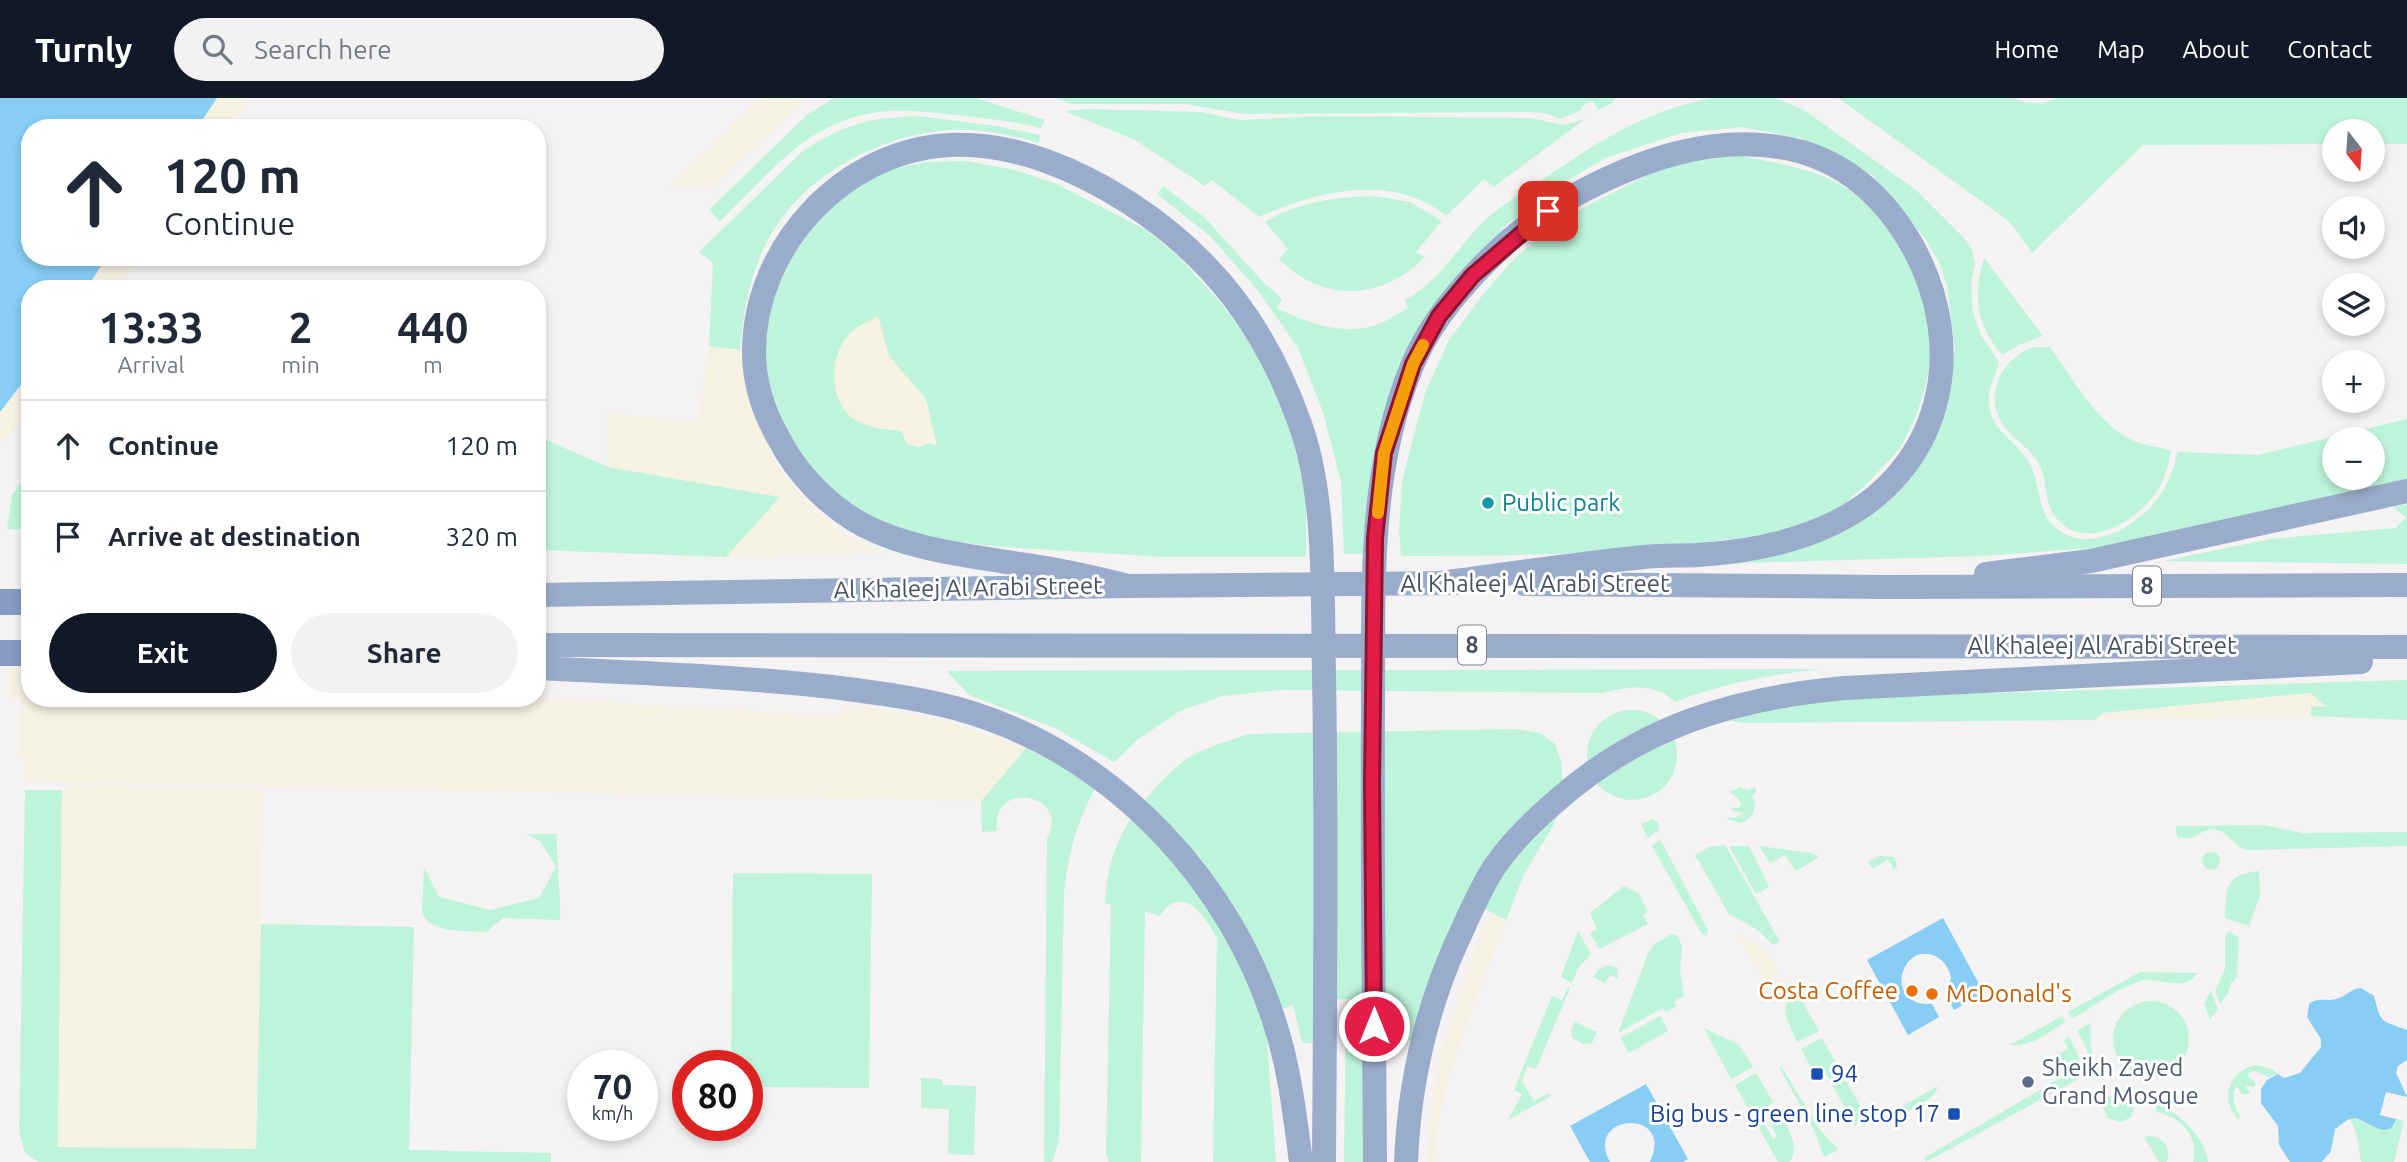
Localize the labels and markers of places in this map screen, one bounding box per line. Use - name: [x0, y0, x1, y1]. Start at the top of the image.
- pin: [1518, 181, 1578, 241]
- place label: Public park: [1502, 489, 1620, 516]
- marker: Public park: [1480, 495, 1496, 511]
- place label: Costa Coffee: [1758, 977, 1898, 1004]
- place label: McDonald's: [1946, 980, 2072, 1007]
- marker: Costa Coffee: [1904, 983, 1920, 999]
- marker: McDonald's: [1924, 986, 1940, 1002]
- place label: Sheikh Zayed Grand Mosque: [2042, 1054, 2199, 1109]
- place label: 94: [1831, 1060, 1858, 1087]
- marker: 94: [1809, 1066, 1825, 1082]
- marker: Sheikh Zayed Grand Mosque: [2020, 1074, 2036, 1090]
- place label: Big bus - green line stop 17: [1650, 1100, 1940, 1127]
- marker: Big bus - green line stop 17: [1946, 1106, 1962, 1122]

